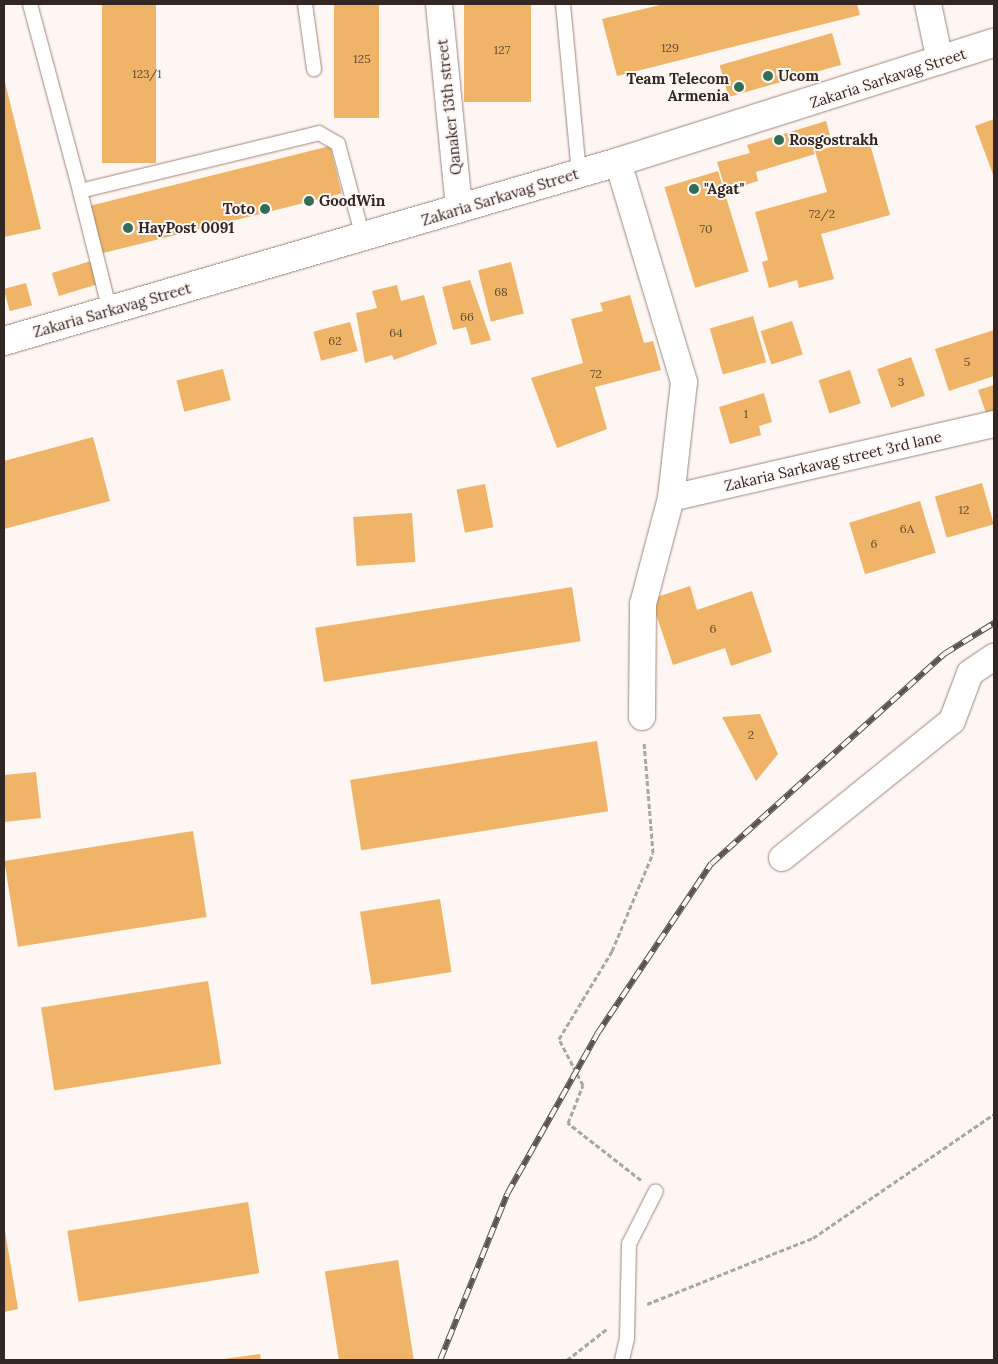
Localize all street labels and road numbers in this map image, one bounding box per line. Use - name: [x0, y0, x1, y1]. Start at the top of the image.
- street label: Qanaker 13th street: [433, 38, 465, 176]
- street label: Zakaria Sarkavag Street: [808, 44, 968, 112]
- street label: Zakaria Sarkavag Street: [419, 165, 581, 229]
- street label: Zakaria Sarkavag Street: [31, 279, 193, 341]
- street label: Zakaria Sarkavag street 3rd lane: [723, 427, 943, 495]

